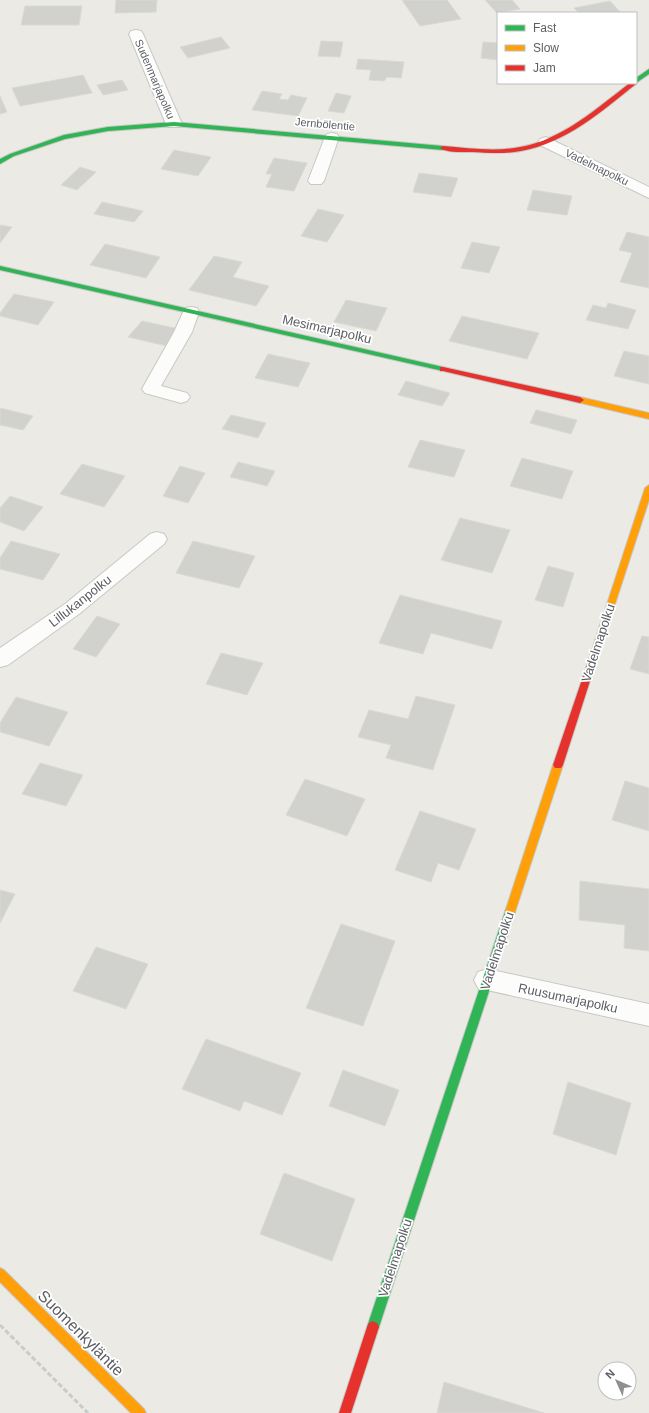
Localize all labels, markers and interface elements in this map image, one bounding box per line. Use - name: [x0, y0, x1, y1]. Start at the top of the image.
- legend: [497, 12, 637, 84]
- text: Fast: [533, 21, 557, 35]
- street label: Sudenmarjapolku: [133, 37, 177, 121]
- text: Slow: [533, 41, 559, 55]
- text: Jam: [533, 61, 556, 75]
- street label: Jernbölentie: [295, 115, 355, 133]
- street label: Vadelmapolku: [563, 147, 631, 187]
- street label: Mesimarjapolku: [281, 311, 373, 347]
- street label: Lillukanpolku: [46, 572, 114, 630]
- street label: Vadelmapolku: [578, 602, 618, 684]
- street label: Vadelmapolku: [477, 910, 517, 992]
- street label: Ruusumarjapolku: [517, 980, 619, 1016]
- street label: Vadelmapolku: [375, 1217, 415, 1299]
- street label: Suomenkyläntie: [35, 1287, 127, 1379]
- north arrow: [597, 1361, 637, 1401]
- text: N: [603, 1367, 617, 1381]

